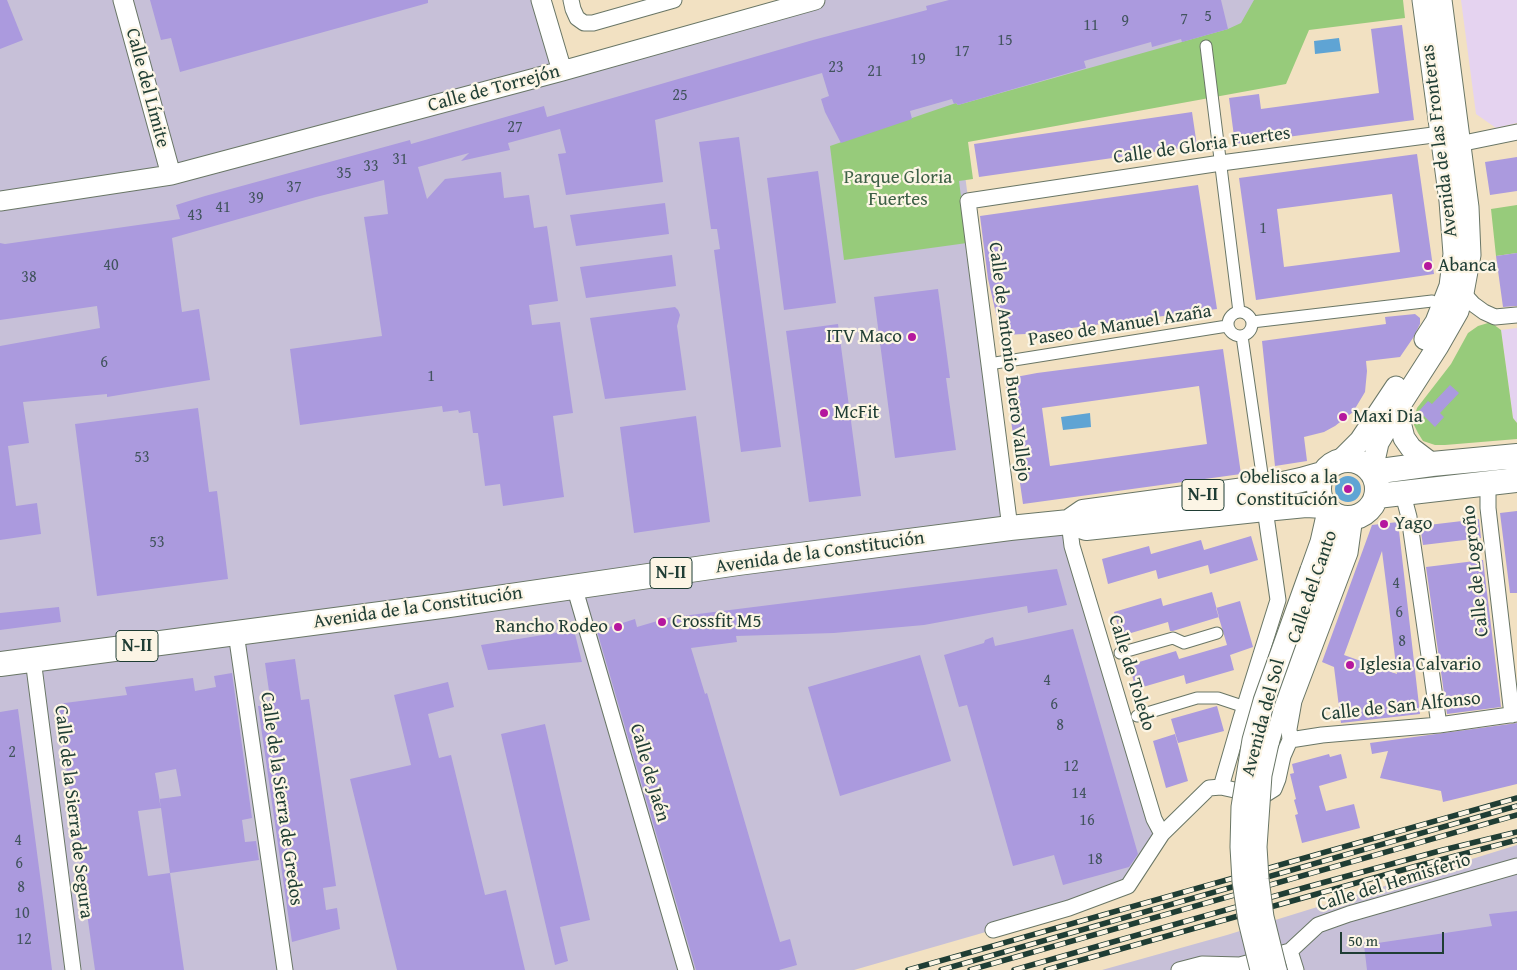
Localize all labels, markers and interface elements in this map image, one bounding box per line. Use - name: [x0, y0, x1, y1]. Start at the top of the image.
- house number: 5: [1204, 7, 1212, 27]
- house number: 7: [1180, 10, 1188, 30]
- house number: 9: [1121, 12, 1129, 32]
- house number: 11: [1083, 16, 1099, 36]
- street label: Calle del Límite: [120, 26, 174, 150]
- house number: 15: [997, 31, 1013, 51]
- house number: 17: [954, 42, 970, 62]
- street label: Avenida de las Fronteras: [1417, 43, 1463, 239]
- house number: 19: [910, 50, 926, 70]
- house number: 23: [828, 58, 844, 78]
- street label: Calle de Torrejón: [426, 60, 562, 118]
- house number: 21: [867, 62, 883, 82]
- house number: 25: [672, 86, 688, 106]
- house number: 27: [507, 118, 523, 138]
- street label: Calle de Gloria Fuertes: [1112, 122, 1292, 170]
- house number: 31: [392, 150, 408, 170]
- house number: 33: [363, 157, 379, 177]
- house number: 35: [336, 164, 352, 184]
- park label: Parque Gloria Fuertes: [844, 167, 952, 211]
- house number: 37: [286, 178, 302, 198]
- house number: 39: [248, 189, 264, 209]
- house number: 41: [215, 198, 231, 218]
- house number: 43: [187, 206, 203, 226]
- house number: 1: [1259, 219, 1267, 239]
- street label: Calle de Antonio Buero Vallejo: [983, 241, 1035, 483]
- place label: Abanca: [1438, 255, 1496, 277]
- house number: 40: [103, 256, 119, 276]
- marker: Abanca: [1422, 260, 1434, 272]
- house number: 38: [21, 268, 37, 288]
- street label: Paseo de Manuel Azaña: [1027, 300, 1213, 352]
- place label: ITV Maco: [826, 326, 902, 348]
- marker: ITV Maco: [906, 331, 918, 343]
- house number: 6: [100, 353, 108, 373]
- house number: 1: [427, 367, 435, 387]
- place label: McFit: [834, 402, 879, 424]
- place label: Maxi Dia: [1353, 406, 1423, 428]
- marker: McFit: [818, 407, 830, 419]
- marker: Maxi Dia: [1337, 411, 1349, 423]
- house number: 53: [134, 448, 150, 468]
- place label: Obelisco a la Constitución: [1237, 467, 1338, 511]
- road number: N-II: [1182, 480, 1224, 510]
- marker: Obelisco a la Constitución: [1342, 483, 1354, 495]
- street label: Calle de Logroño: [1458, 504, 1494, 638]
- place label: Yago: [1394, 513, 1432, 535]
- marker: Yago: [1378, 518, 1390, 530]
- street label: Avenida de la Constitución: [714, 527, 926, 579]
- street label: Calle del Canto: [1283, 527, 1343, 647]
- house number: 53: [149, 533, 165, 553]
- road number: N-II: [650, 558, 692, 588]
- house number: 4: [1392, 574, 1400, 594]
- street label: Avenida de la Constitución: [312, 582, 524, 634]
- house number: 6: [1395, 603, 1403, 623]
- place label: Crossfit M5: [672, 611, 762, 633]
- street label: Calle de Toledo: [1103, 612, 1159, 734]
- place label: Rancho Rodeo: [495, 616, 608, 638]
- marker: Crossfit M5: [656, 616, 668, 628]
- marker: Rancho Rodeo: [612, 621, 624, 633]
- road number: N-II: [116, 630, 158, 661]
- house number: 8: [1398, 632, 1406, 652]
- place label: Iglesia Calvario: [1360, 654, 1481, 676]
- street label: Avenida del Sol: [1237, 657, 1291, 779]
- marker: Iglesia Calvario: [1344, 659, 1356, 671]
- house number: 4: [1043, 671, 1051, 691]
- street label: Calle de San Alfonso: [1320, 687, 1482, 727]
- street label: Calle de la Sierra de Gredos: [255, 691, 307, 907]
- house number: 6: [1050, 695, 1058, 715]
- street label: Calle de la Sierra de Segura: [49, 704, 97, 920]
- house number: 8: [1056, 716, 1064, 736]
- street label: Calle de Jaén: [624, 721, 674, 825]
- house number: 2: [8, 743, 16, 763]
- house number: 12: [1063, 757, 1079, 777]
- house number: 14: [1071, 784, 1087, 804]
- house number: 16: [1079, 811, 1095, 831]
- house number: 4: [14, 831, 22, 851]
- street label: Calle del Hemisferio: [1314, 849, 1474, 917]
- house number: 18: [1087, 850, 1103, 870]
- house number: 6: [15, 854, 23, 874]
- house number: 8: [17, 878, 25, 898]
- house number: 10: [14, 904, 30, 924]
- scale bar: [1342, 922, 1446, 954]
- house number: 12: [16, 930, 32, 950]
- text: 50 m: [1348, 930, 1378, 951]

